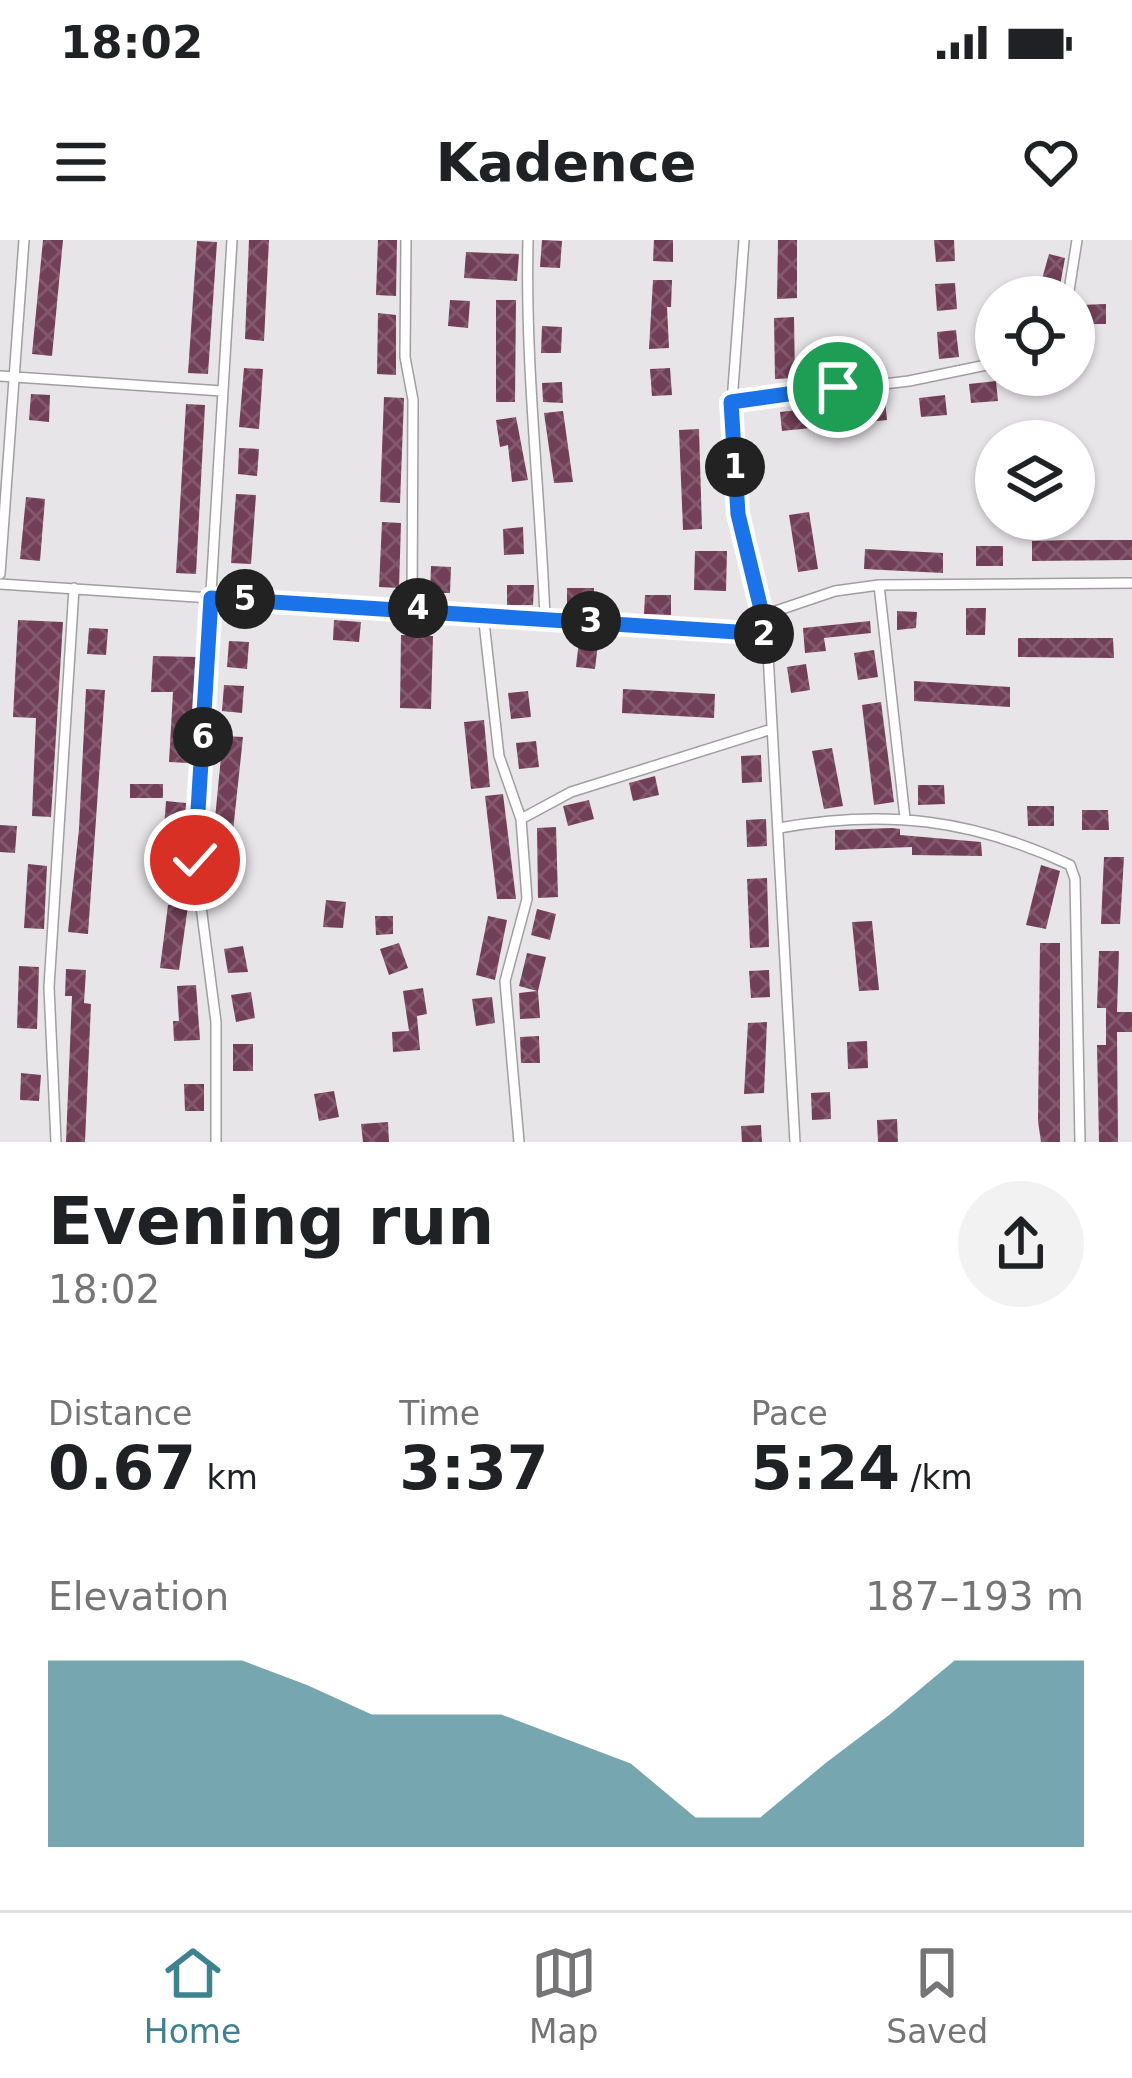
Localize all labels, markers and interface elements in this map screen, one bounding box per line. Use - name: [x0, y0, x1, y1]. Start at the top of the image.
- text: 18:02: [60, 16, 203, 69]
- icon: menu: [48, 129, 114, 195]
- icon: heart: [1018, 129, 1084, 195]
- text: Kadence: [436, 131, 696, 194]
- map controls: [975, 276, 1095, 540]
- button: locate: [975, 276, 1095, 396]
- pin: [787, 336, 889, 438]
- icon: arrive: [805, 354, 871, 420]
- button: layers: [975, 420, 1095, 540]
- pin: 1: [705, 437, 765, 497]
- text: 1: [724, 447, 746, 486]
- pin: 5: [215, 569, 275, 629]
- pin: 4: [388, 578, 448, 638]
- text: 5: [234, 579, 256, 618]
- text: 4: [407, 588, 429, 627]
- pin: 3: [561, 591, 621, 651]
- text: 3: [580, 601, 602, 640]
- pin: 2: [734, 604, 794, 664]
- text: 2: [753, 614, 775, 653]
- pin: 6: [173, 707, 233, 767]
- text: 6: [192, 717, 214, 756]
- pin: [144, 809, 246, 911]
- icon: check: [162, 827, 228, 893]
- button: share: [958, 1181, 1084, 1307]
- text: Evening run: [48, 1183, 494, 1260]
- text: 18:02: [48, 1267, 160, 1312]
- text: Distance: [48, 1394, 192, 1433]
- text: Time: [399, 1394, 480, 1433]
- text: Pace: [751, 1394, 828, 1433]
- text: 0.67: [48, 1433, 196, 1503]
- text: 3:37: [399, 1433, 549, 1503]
- text: 5:24: [751, 1433, 900, 1503]
- text: km: [196, 1458, 258, 1497]
- text: /km: [900, 1458, 973, 1497]
- text: Elevation: [48, 1574, 229, 1619]
- text: 187–193 m: [865, 1574, 1084, 1619]
- tab: Home: [144, 1940, 241, 2051]
- tab: Map: [529, 1940, 599, 2051]
- tab: Saved: [886, 1940, 988, 2051]

